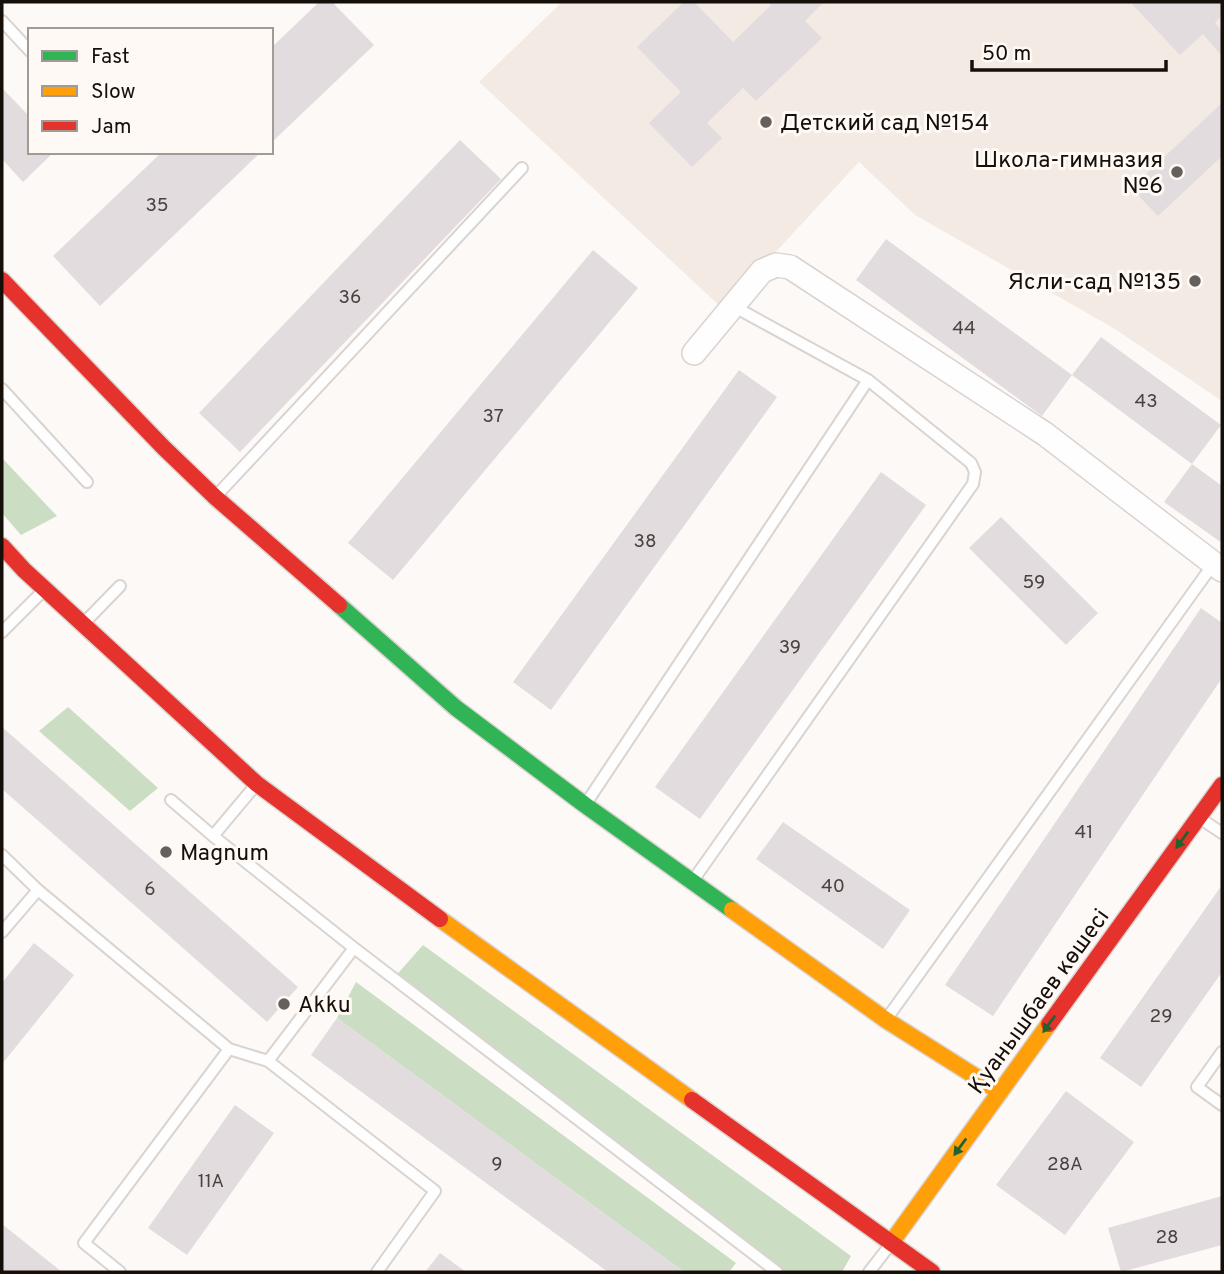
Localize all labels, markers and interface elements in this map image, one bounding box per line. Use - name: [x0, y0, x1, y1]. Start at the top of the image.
- legend: [28, 28, 273, 154]
- scale bar: [972, 28, 1166, 72]
- text: 50 m: [982, 41, 1031, 68]
- text: Fast: [91, 44, 130, 71]
- text: Slow: [91, 79, 136, 106]
- place label: Детский сад №154: [780, 110, 989, 139]
- text: Jam: [91, 114, 132, 141]
- marker: Детский сад №154: [758, 114, 774, 130]
- place label: Школа-гимназия №6: [974, 147, 1163, 202]
- marker: Школа-гимназия №6: [1169, 164, 1185, 180]
- house number: 35: [145, 194, 169, 218]
- place label: Ясли-сад №135: [1008, 269, 1181, 298]
- marker: Ясли-сад №135: [1187, 273, 1203, 289]
- house number: 36: [339, 286, 361, 310]
- house number: 44: [952, 317, 976, 341]
- house number: 43: [1134, 390, 1158, 414]
- house number: 37: [482, 405, 504, 429]
- house number: 38: [633, 530, 657, 554]
- house number: 59: [1023, 571, 1045, 595]
- house number: 39: [779, 636, 801, 660]
- house number: 41: [1075, 821, 1093, 845]
- one-way arrow: [1175, 831, 1189, 849]
- place label: Magnum: [180, 840, 269, 869]
- marker: Magnum: [158, 844, 174, 860]
- house number: 40: [821, 875, 845, 899]
- house number: 6: [144, 878, 156, 902]
- street label: Қуанышбаев көшесі: [963, 904, 1117, 1101]
- place label: Akku: [298, 992, 351, 1021]
- marker: Akku: [276, 996, 292, 1012]
- house number: 29: [1150, 1005, 1172, 1029]
- one-way arrow: [1042, 1015, 1056, 1033]
- one-way arrow: [954, 1138, 968, 1156]
- house number: 9: [491, 1153, 503, 1177]
- house number: 28А: [1047, 1153, 1083, 1177]
- house number: 11А: [198, 1170, 224, 1194]
- house number: 28: [1155, 1226, 1179, 1250]

